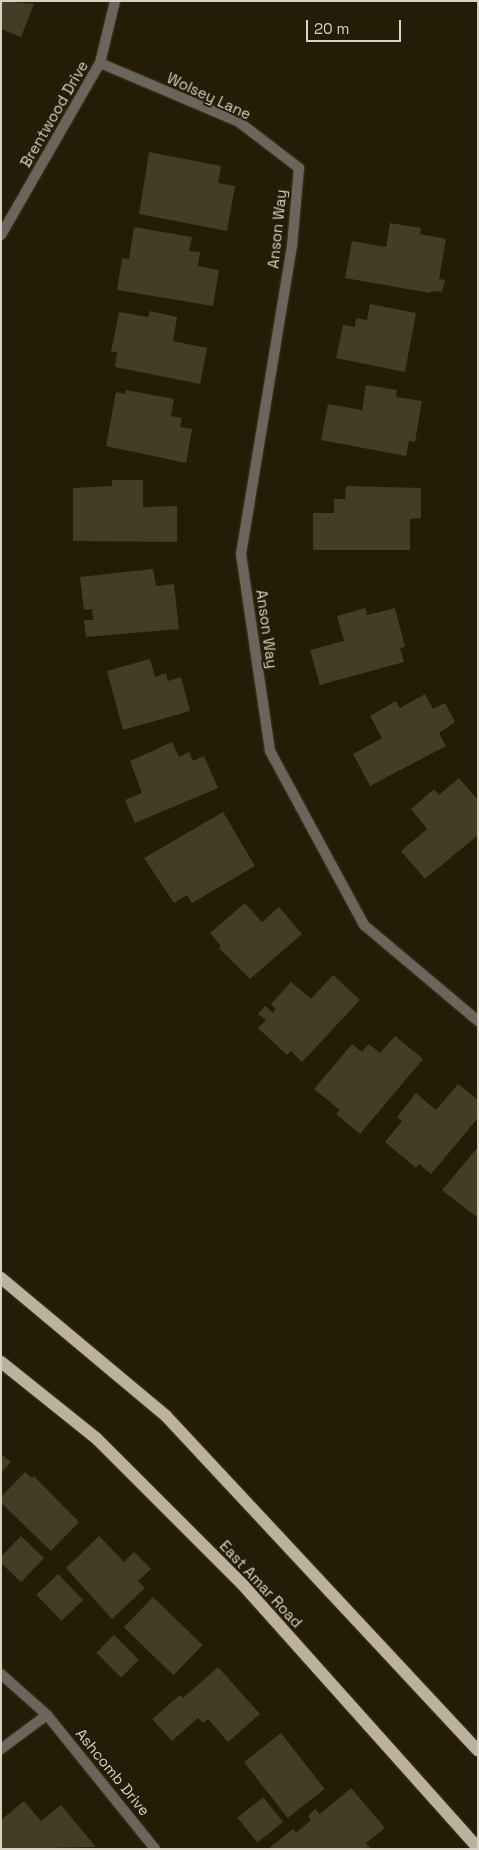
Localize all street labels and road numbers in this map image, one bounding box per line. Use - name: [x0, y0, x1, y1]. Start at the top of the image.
- street label: Brentwood Drive: [16, 58, 92, 170]
- street label: Wolsey Lane: [164, 69, 254, 123]
- street label: Anson Way: [264, 189, 290, 269]
- street label: Anson Way: [253, 588, 281, 670]
- street label: East Amar Road: [216, 1537, 306, 1631]
- street label: Ashcomb Drive: [72, 1725, 154, 1819]

